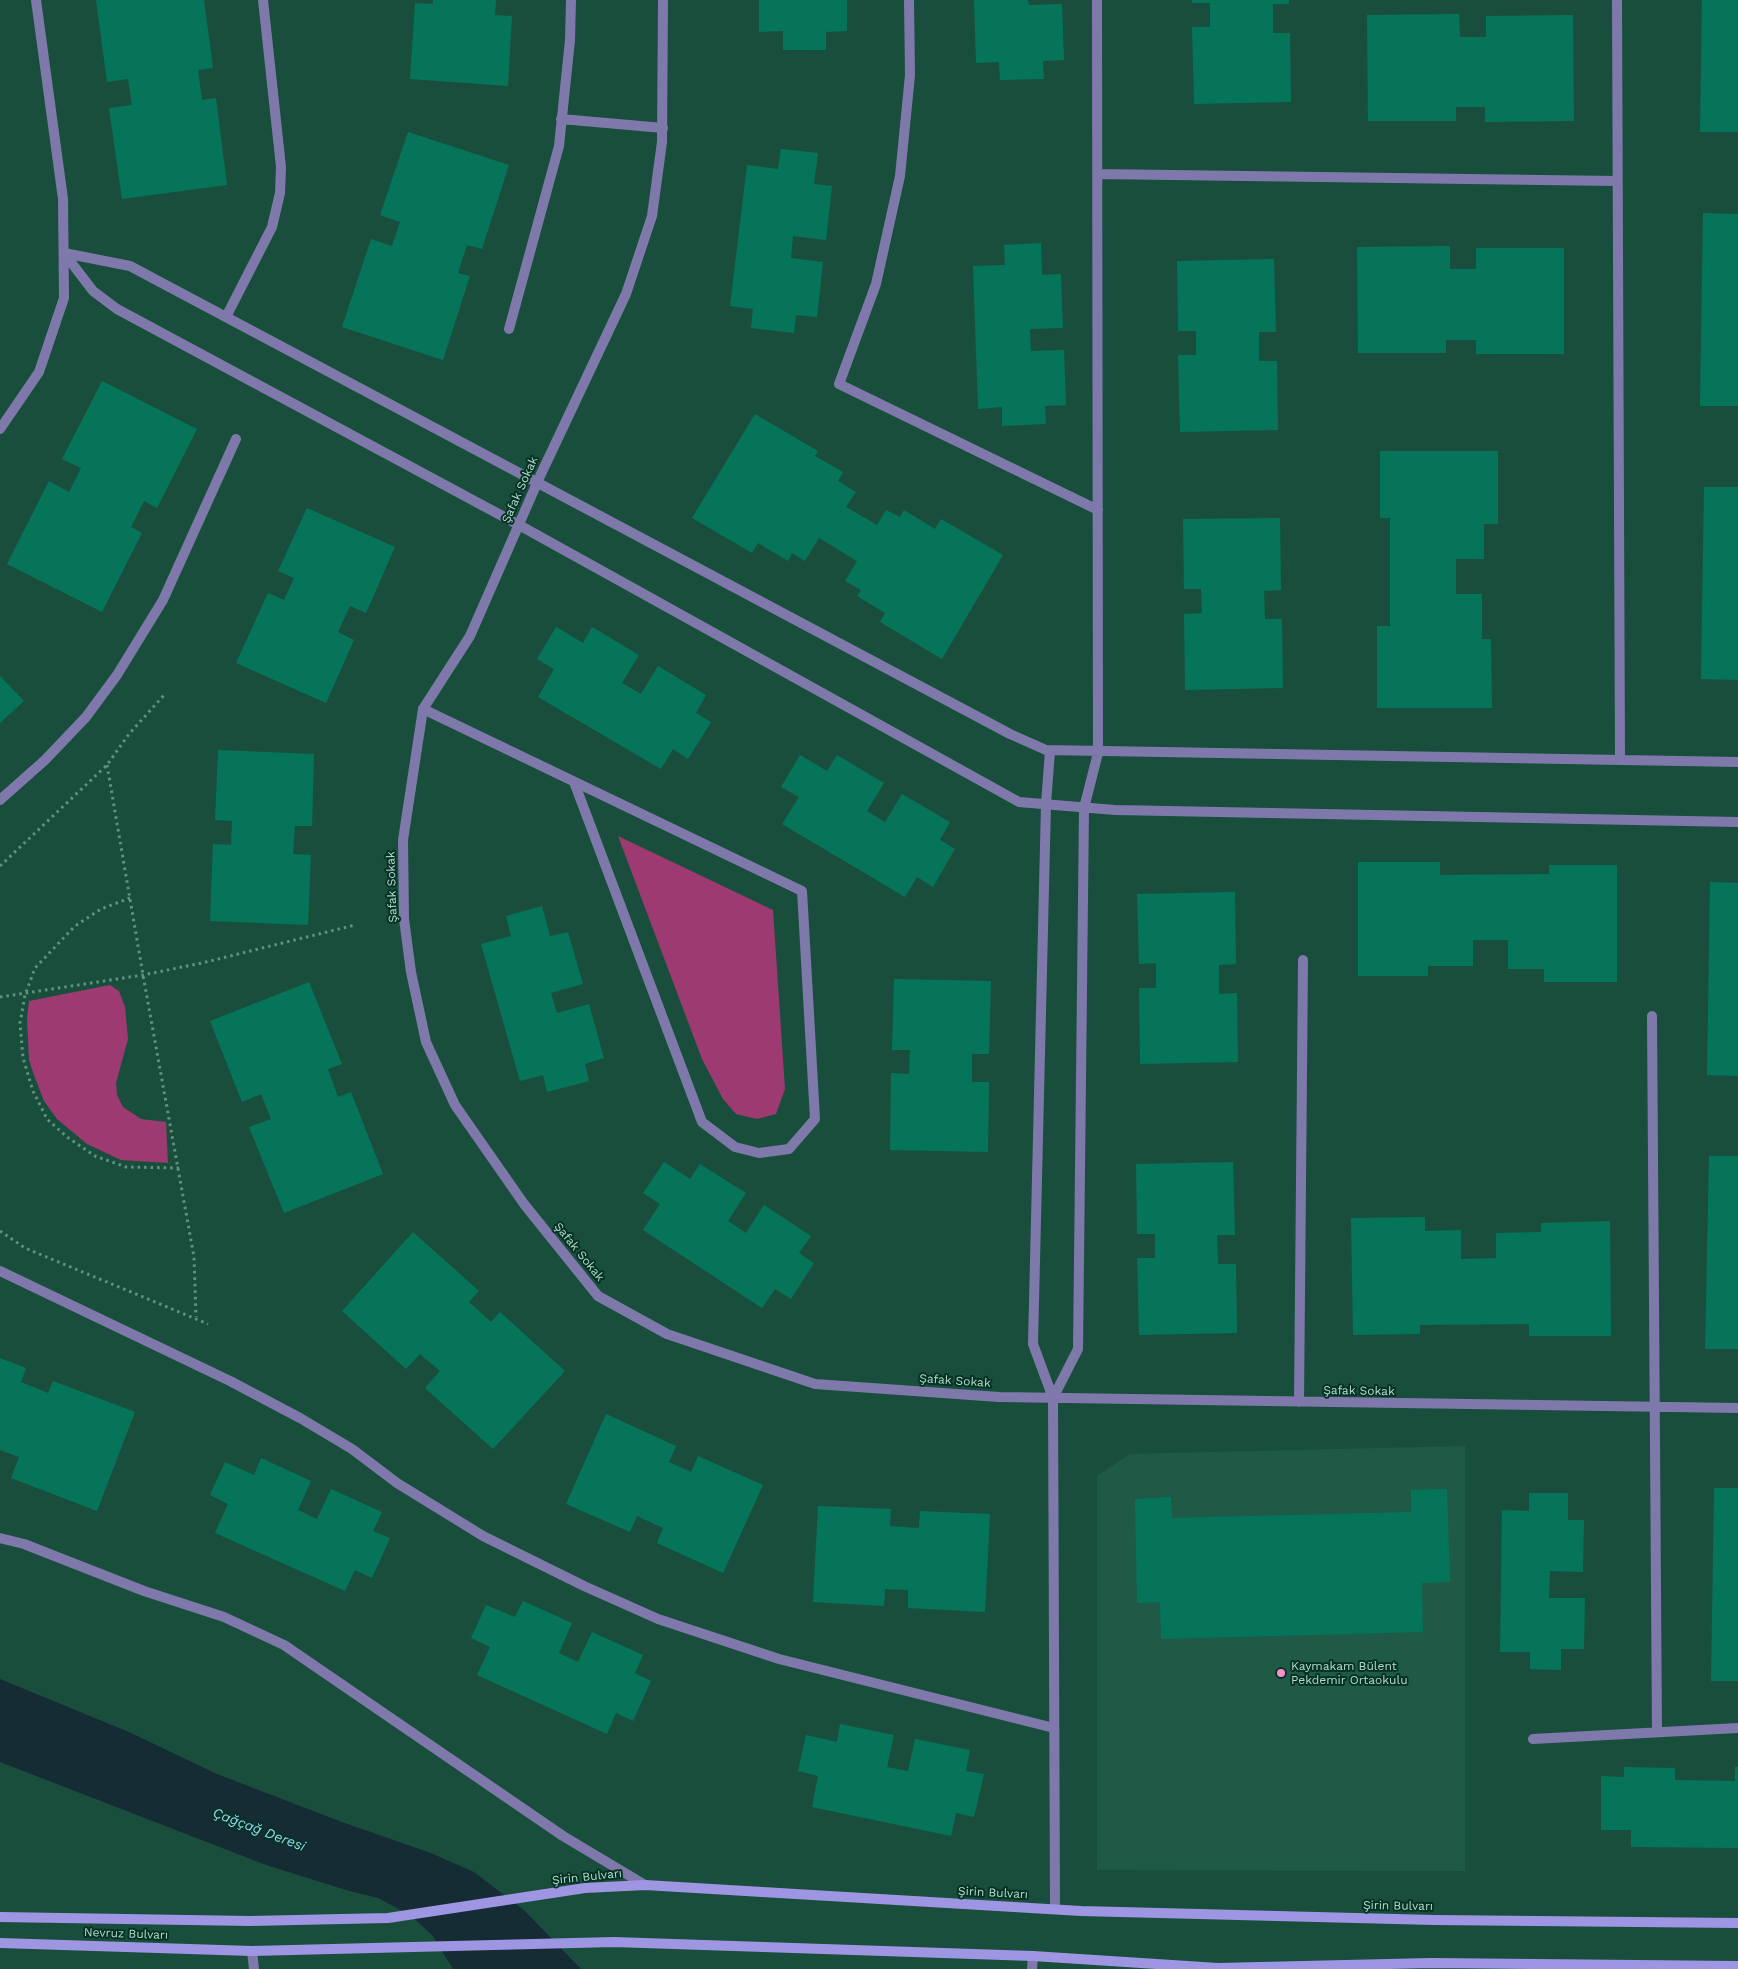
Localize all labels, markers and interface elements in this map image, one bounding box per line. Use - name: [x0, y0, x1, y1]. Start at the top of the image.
- street label: Şafak Sokak: [499, 454, 541, 526]
- street label: Şafak Sokak: [384, 851, 400, 923]
- street label: Şafak Sokak: [551, 1220, 607, 1284]
- street label: Şafak Sokak: [919, 1371, 991, 1391]
- street label: Şafak Sokak: [1323, 1383, 1395, 1399]
- place label: Kaymakam Bülent Pekdemir Ortaokulu: [1291, 1659, 1408, 1687]
- marker: Kaymakam Bülent Pekdemir Ortaokulu: [1275, 1667, 1287, 1679]
- water label: Çağçağ Deresi: [210, 1805, 308, 1855]
- street label: Şirin Bulvarı: [551, 1866, 623, 1888]
- street label: Şirin Bulvarı: [958, 1884, 1028, 1902]
- street label: Şirin Bulvarı: [1363, 1898, 1433, 1914]
- street label: Nevruz Bulvarı: [84, 1925, 168, 1943]

